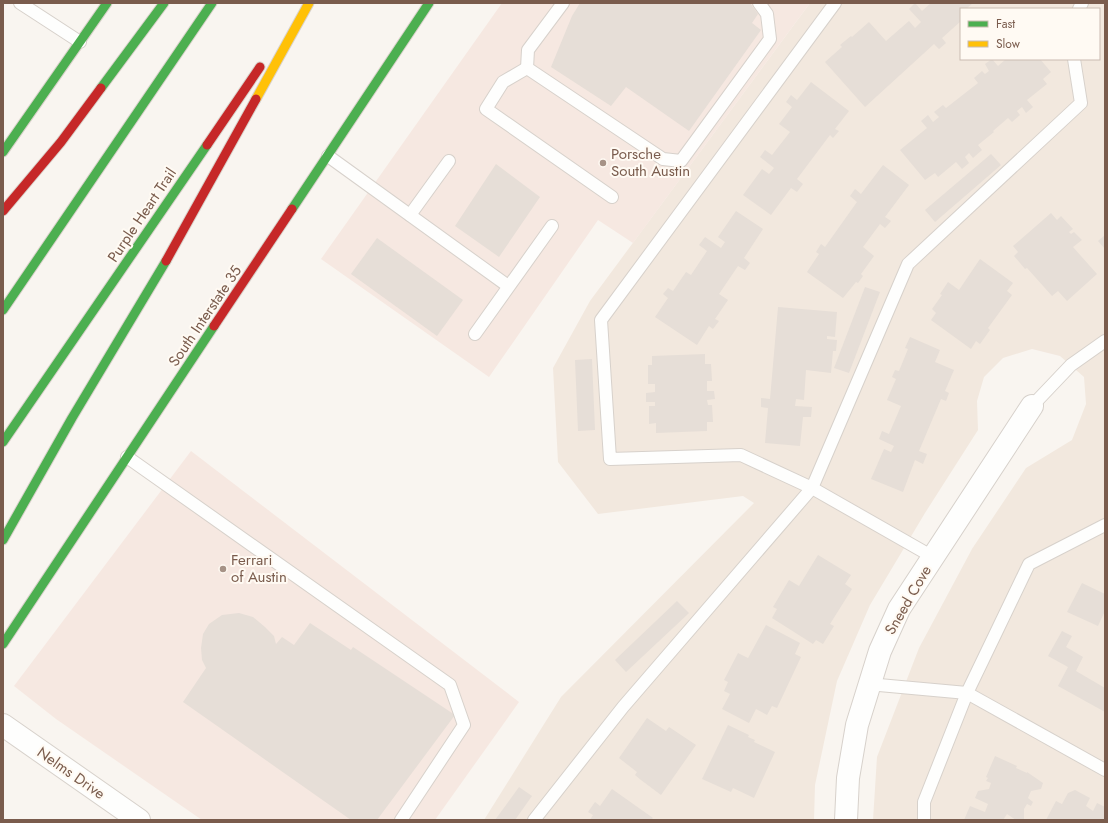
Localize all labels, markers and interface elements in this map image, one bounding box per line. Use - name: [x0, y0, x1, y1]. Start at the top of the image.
- legend: [960, 8, 1100, 60]
- text: Fast: [996, 15, 1015, 33]
- text: Slow: [996, 35, 1021, 53]
- place label: Porsche South Austin: [611, 143, 690, 182]
- marker: Porsche South Austin: [598, 158, 608, 168]
- street label: Purple Heart Trail: [102, 163, 182, 267]
- street label: South Interstate 35: [163, 261, 247, 371]
- place label: Ferrari of Austin: [231, 549, 287, 588]
- street label: Sneed Cove: [879, 561, 937, 639]
- marker: Ferrari of Austin: [218, 564, 228, 574]
- street label: Nelms Drive: [33, 742, 110, 805]

